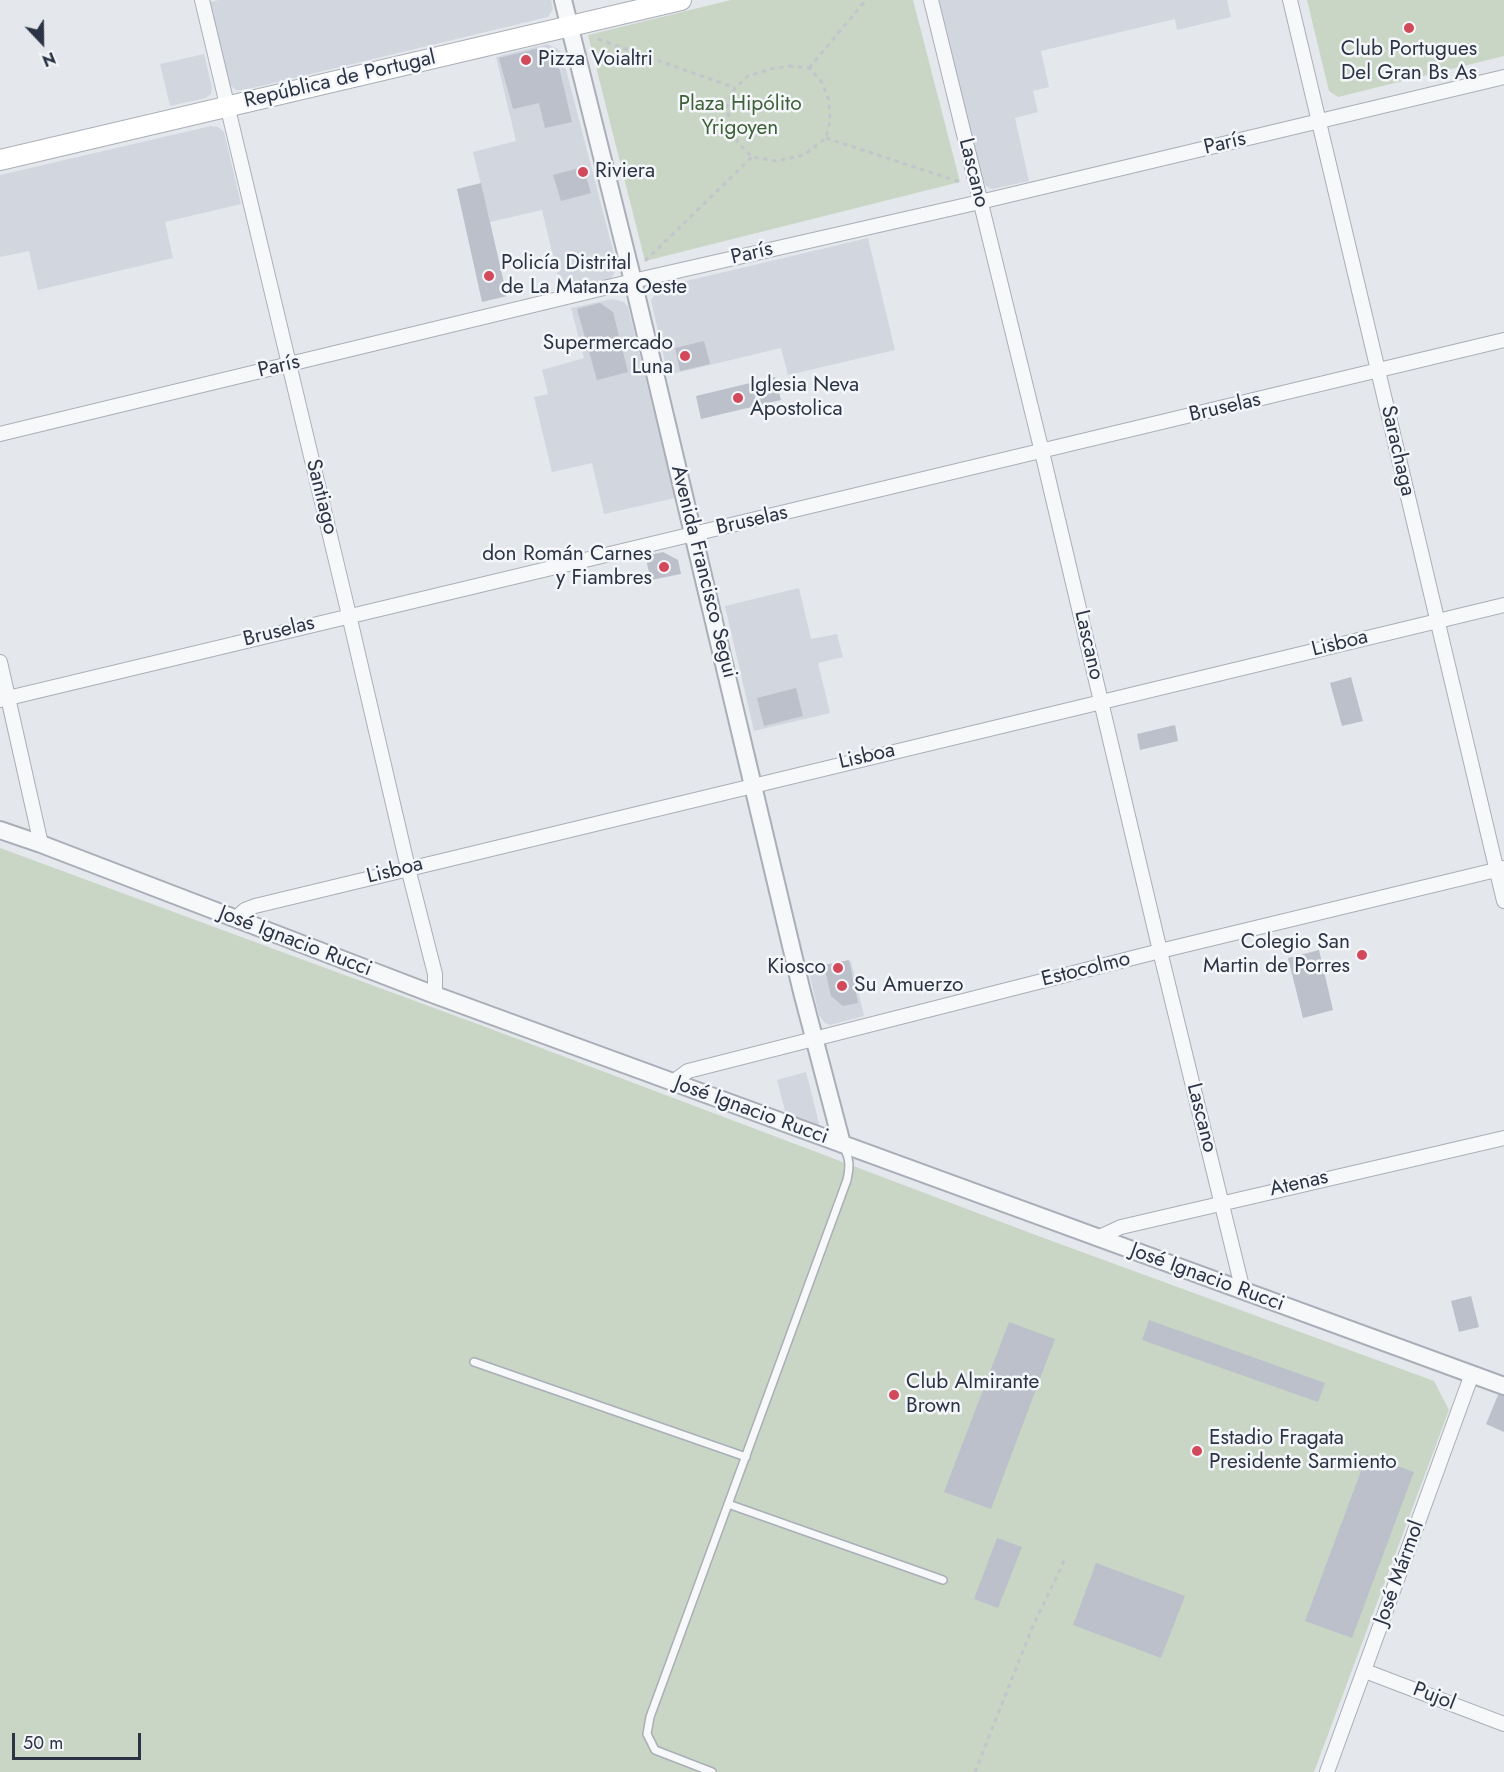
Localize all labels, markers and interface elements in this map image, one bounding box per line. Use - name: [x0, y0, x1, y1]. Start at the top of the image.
- north arrow: [12, 12, 72, 72]
- marker: Club Portugues Del Gran Bs As: [1402, 21, 1416, 35]
- place label: Club Portugues Del Gran Bs As: [1341, 37, 1477, 87]
- text: N: [39, 46, 59, 72]
- street label: República de Portugal: [242, 46, 438, 114]
- place label: Pizza Voialtri: [538, 47, 653, 73]
- marker: Pizza Voialtri: [519, 53, 533, 67]
- park label: Plaza Hipólito Yrigoyen: [678, 92, 802, 142]
- street label: París: [1202, 127, 1248, 161]
- street label: Lascano: [952, 136, 994, 210]
- place label: Riviera: [595, 159, 655, 185]
- marker: Riviera: [576, 165, 590, 179]
- street label: París: [729, 237, 775, 271]
- place label: Policía Distrital de La Matanza Oeste: [501, 251, 687, 301]
- marker: Policía Distrital de La Matanza Oeste: [482, 269, 496, 283]
- place label: Supermercado Luna: [543, 331, 673, 381]
- marker: Supermercado Luna: [678, 349, 692, 363]
- street label: París: [256, 350, 302, 384]
- place label: Iglesia Neva Apostolica: [750, 373, 859, 423]
- street label: Bruselas: [1187, 388, 1263, 428]
- marker: Iglesia Neva Apostolica: [731, 391, 745, 405]
- street label: Sarachaga: [1374, 403, 1420, 499]
- street label: Santiago: [300, 457, 342, 537]
- street label: Avenida Francisco Segui: [664, 463, 742, 681]
- street label: Bruselas: [714, 501, 790, 541]
- place label: don Román Carnes y Fiambres: [482, 542, 652, 592]
- marker: don Román Carnes y Fiambres: [657, 560, 671, 574]
- street label: Lascano: [1068, 608, 1108, 682]
- street label: Bruselas: [241, 611, 317, 653]
- street label: Lisboa: [1309, 625, 1371, 663]
- street label: Lisboa: [836, 738, 898, 776]
- street label: Lisboa: [364, 852, 426, 890]
- street label: José Ignacio Rucci: [215, 901, 375, 983]
- place label: Colegio San Martin de Porres: [1203, 930, 1350, 980]
- street label: Estocolmo: [1039, 947, 1133, 993]
- marker: Colegio San Martin de Porres: [1355, 948, 1369, 962]
- place label: Kiosco: [767, 955, 826, 981]
- marker: Kiosco: [831, 961, 845, 975]
- place label: Su Amuerzo: [854, 973, 964, 999]
- marker: Su Amuerzo: [835, 979, 849, 993]
- street label: José Ignacio Rucci: [671, 1071, 831, 1151]
- street label: Lascano: [1180, 1081, 1222, 1155]
- street label: Atenas: [1267, 1165, 1331, 1203]
- street label: José Ignacio Rucci: [1127, 1238, 1287, 1318]
- place label: Club Almirante Brown: [906, 1370, 1039, 1420]
- marker: Club Almirante Brown: [887, 1388, 901, 1402]
- place label: Estadio Fragata Presidente Sarmiento: [1209, 1426, 1397, 1476]
- marker: Estadio Fragata Presidente Sarmiento: [1190, 1444, 1204, 1458]
- street label: José Mármol: [1369, 1517, 1431, 1629]
- street label: Pujol: [1409, 1677, 1459, 1717]
- scale bar: [15, 1721, 144, 1759]
- text: 50 m: [23, 1730, 63, 1756]

